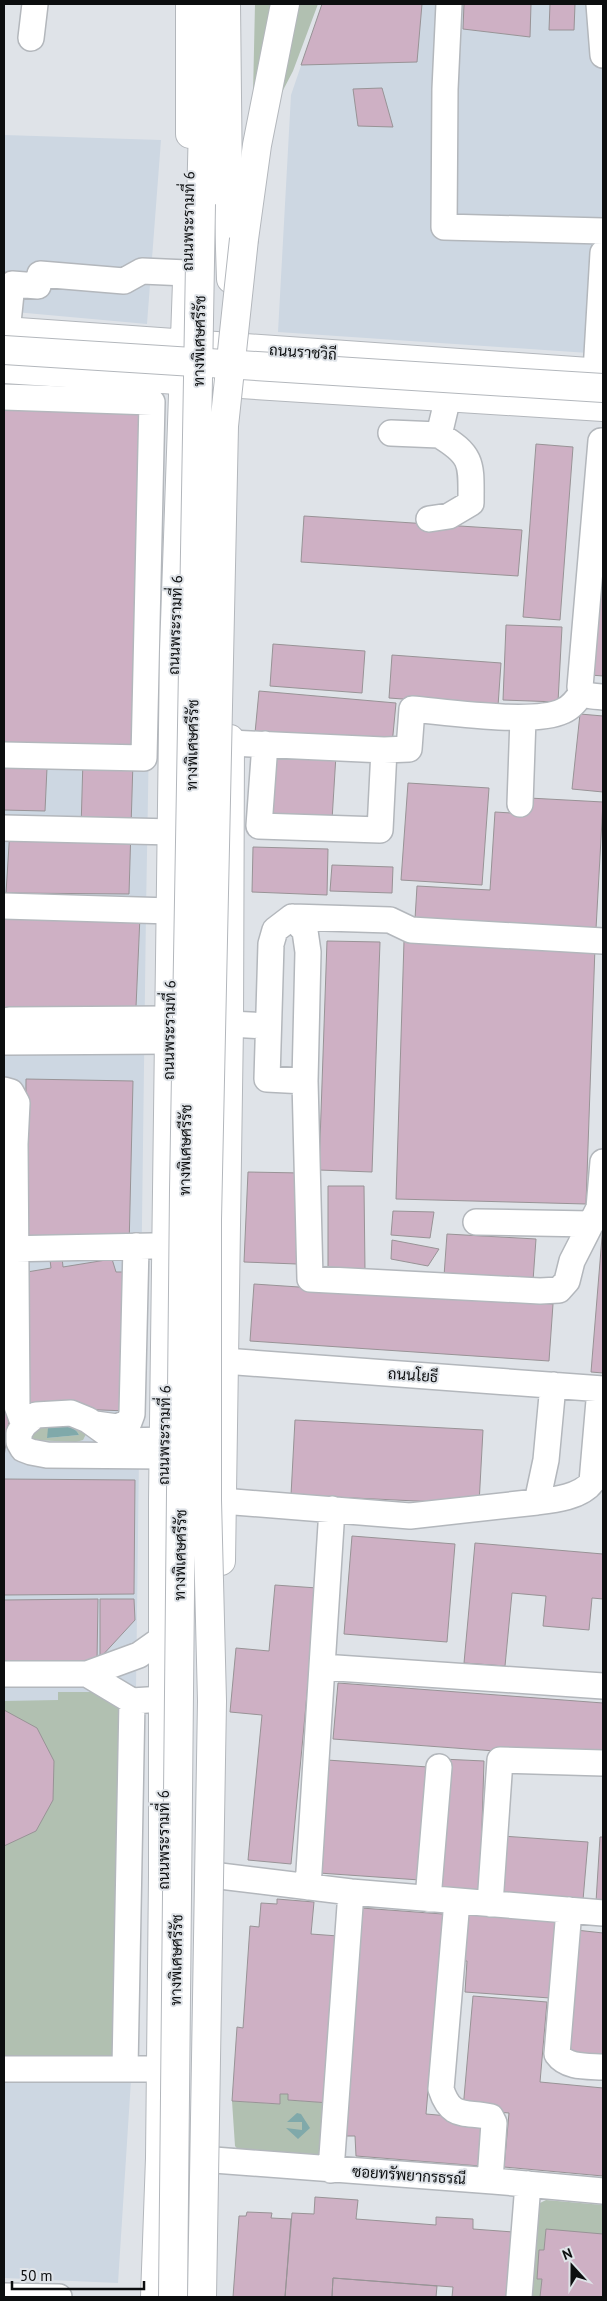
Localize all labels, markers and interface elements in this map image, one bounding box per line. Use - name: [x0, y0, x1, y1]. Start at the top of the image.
- street label: ถนนพระรามที่ 6: [173, 171, 198, 271]
- street label: ทางพิเศษศรีรัช: [189, 295, 209, 387]
- street label: ถนนราชวิถี: [268, 340, 338, 364]
- street label: ถนนพระรามที่ 6: [159, 575, 186, 675]
- street label: ทางพิเศษศรีรัช: [182, 699, 202, 791]
- street label: ถนนพระรามที่ 6: [154, 980, 179, 1080]
- street label: ทางพิเศษศรีรัช: [175, 1104, 195, 1196]
- street label: ถนนโยธี: [387, 1364, 439, 1386]
- street label: ถนนพระรามที่ 6: [149, 1385, 174, 1485]
- street label: ทางพิเศษศรีรัช: [170, 1509, 190, 1601]
- street label: ถนนพระรามที่ 6: [149, 1790, 173, 1890]
- street label: ทางพิเศษศรีรัช: [166, 1914, 186, 2006]
- street label: ซอยทรัพยากรธรณี: [351, 2162, 467, 2188]
- north arrow: [547, 2241, 597, 2291]
- text: N: [560, 2244, 575, 2264]
- scale bar: [12, 2258, 145, 2290]
- text: 50 m: [20, 2266, 53, 2285]

